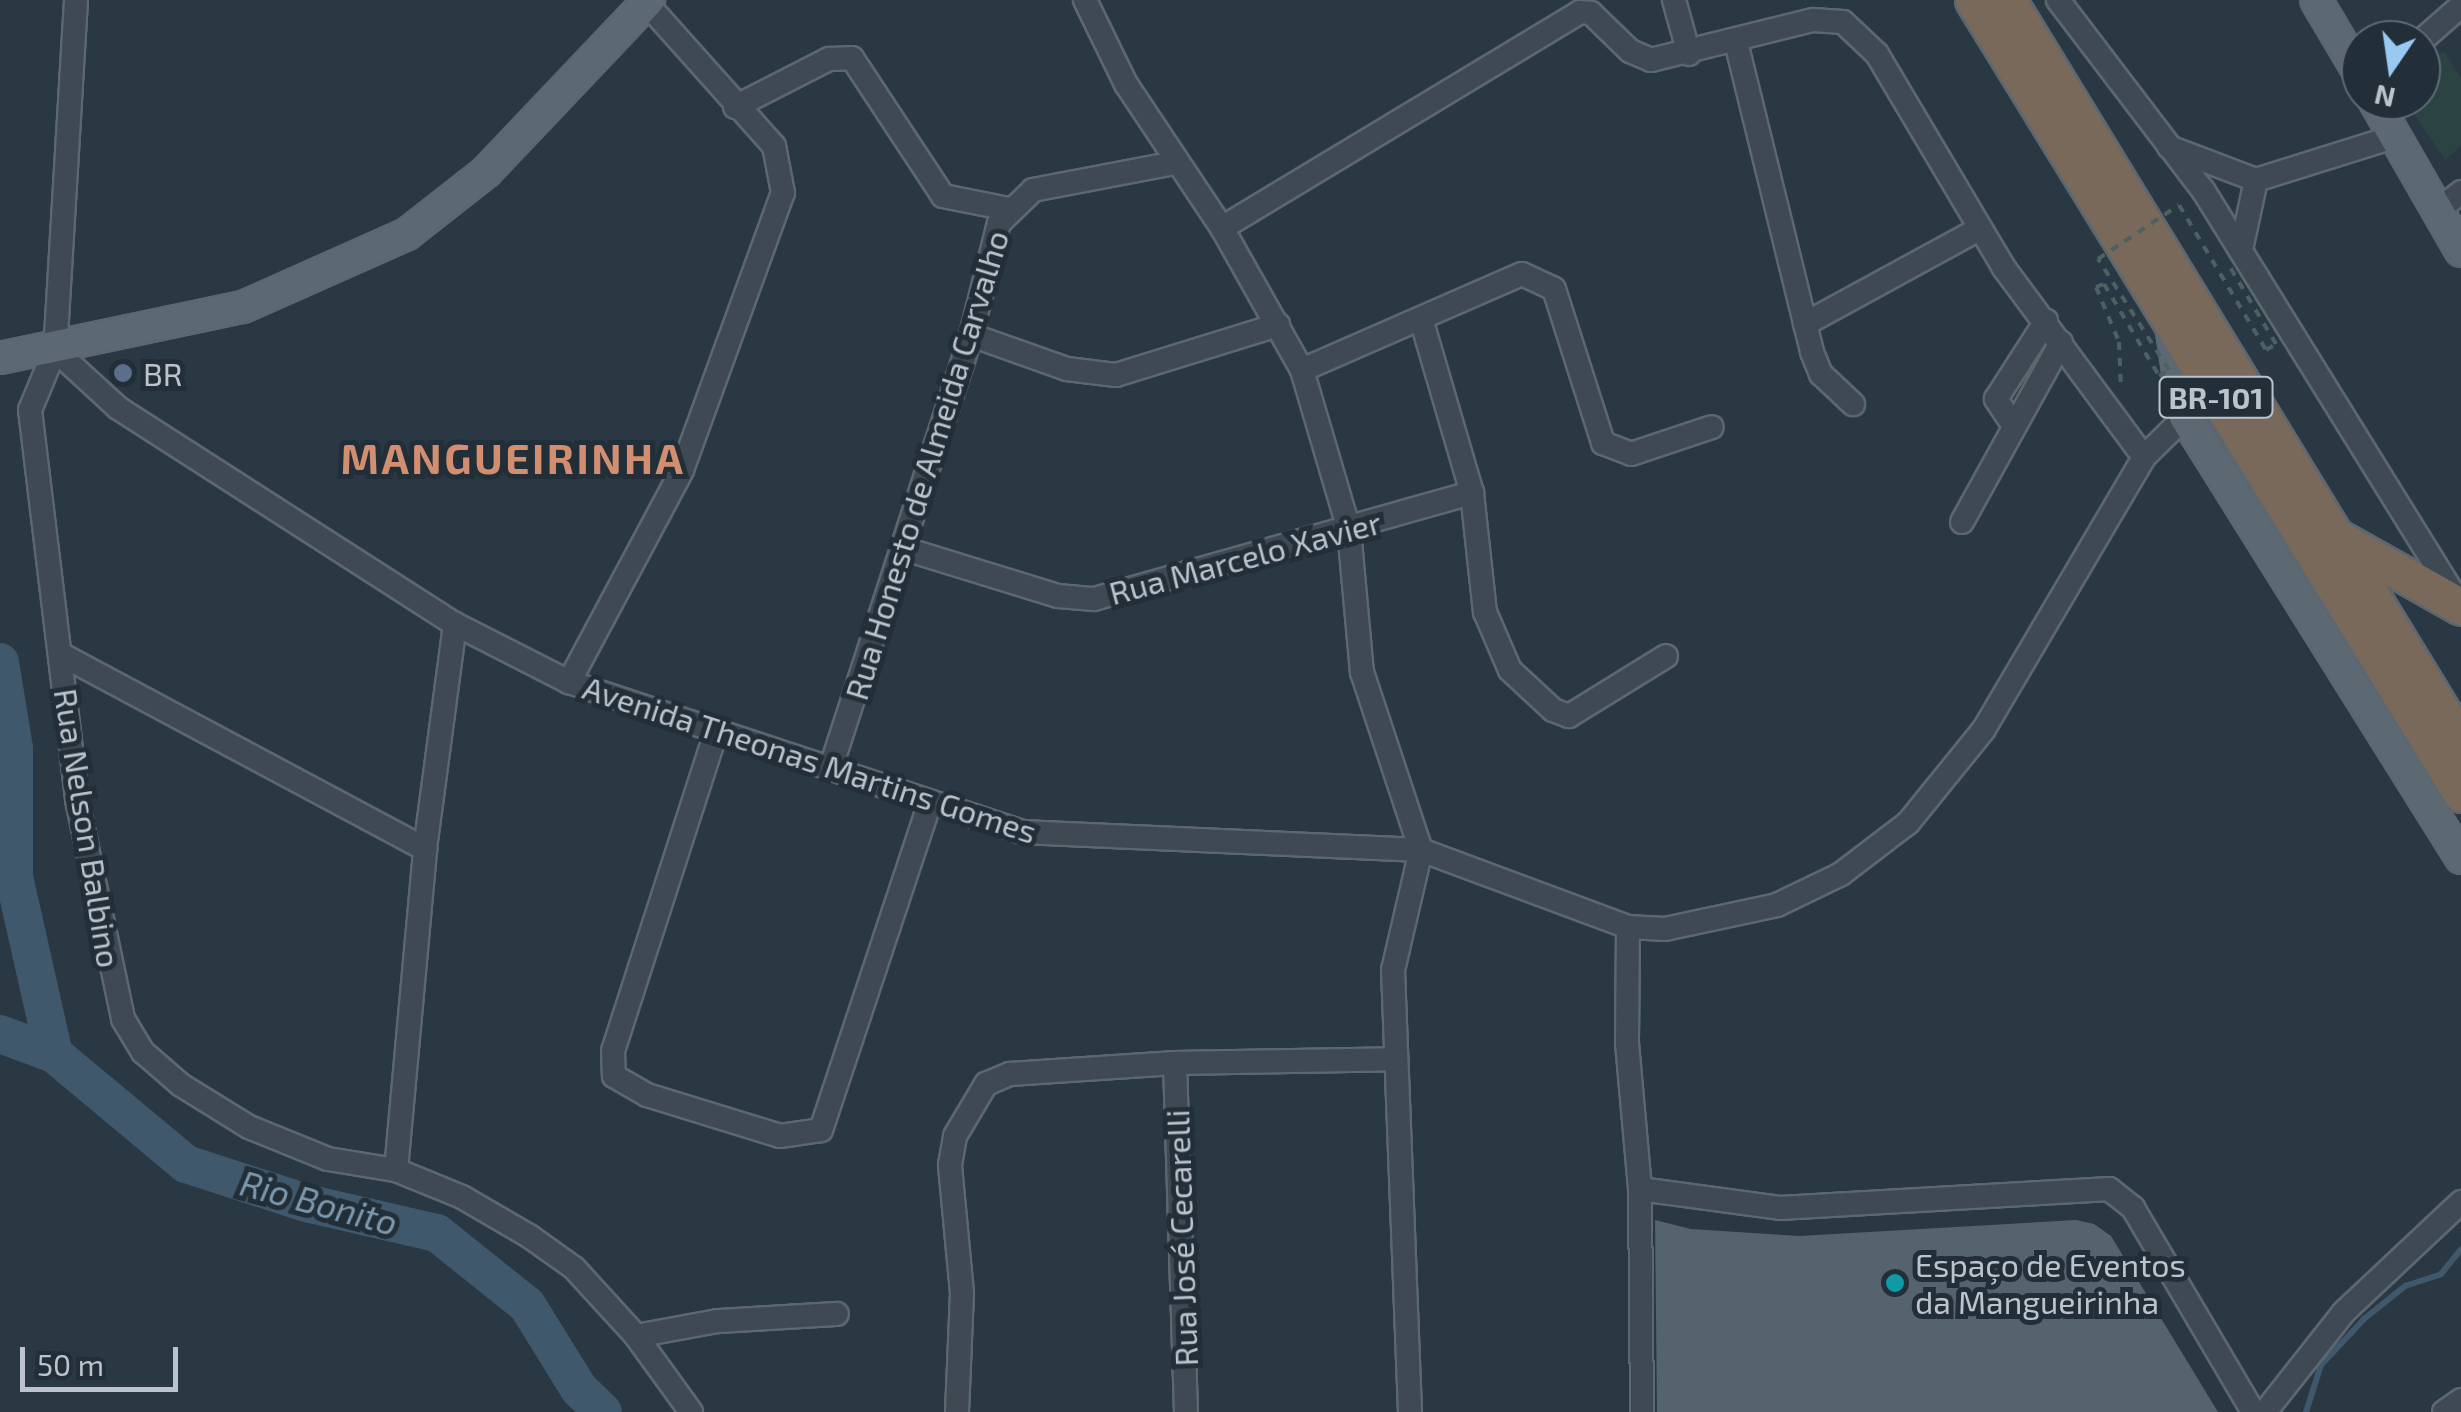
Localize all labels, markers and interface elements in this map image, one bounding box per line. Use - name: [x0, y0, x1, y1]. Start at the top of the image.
- north arrow: [2341, 20, 2441, 120]
- text: N: [2371, 78, 2398, 116]
- street label: Rua Honesto de Almeida Carvalho: [836, 225, 1016, 705]
- place label: BR: [143, 354, 183, 392]
- marker: BR: [112, 362, 134, 384]
- road number: BR-101: [2158, 372, 2274, 422]
- district label: MANGUEIRINHA: [341, 432, 685, 482]
- street label: Rua Marcelo Xavier: [1105, 502, 1385, 612]
- street label: Avenida Theonas Martins Gomes: [578, 667, 1042, 851]
- street label: Rua Nelson Balbino: [47, 686, 129, 970]
- street label: Rua José Cecarelli: [1157, 1109, 1205, 1367]
- water label: Rio Bonito: [236, 1161, 402, 1243]
- place label: Espaço de Eventos da Mangueirinha: [1915, 1246, 2186, 1321]
- marker: Espaço de Eventos da Mangueirinha: [1884, 1272, 1906, 1294]
- scale bar: [25, 1327, 182, 1389]
- text: 50 m: [37, 1346, 104, 1382]

